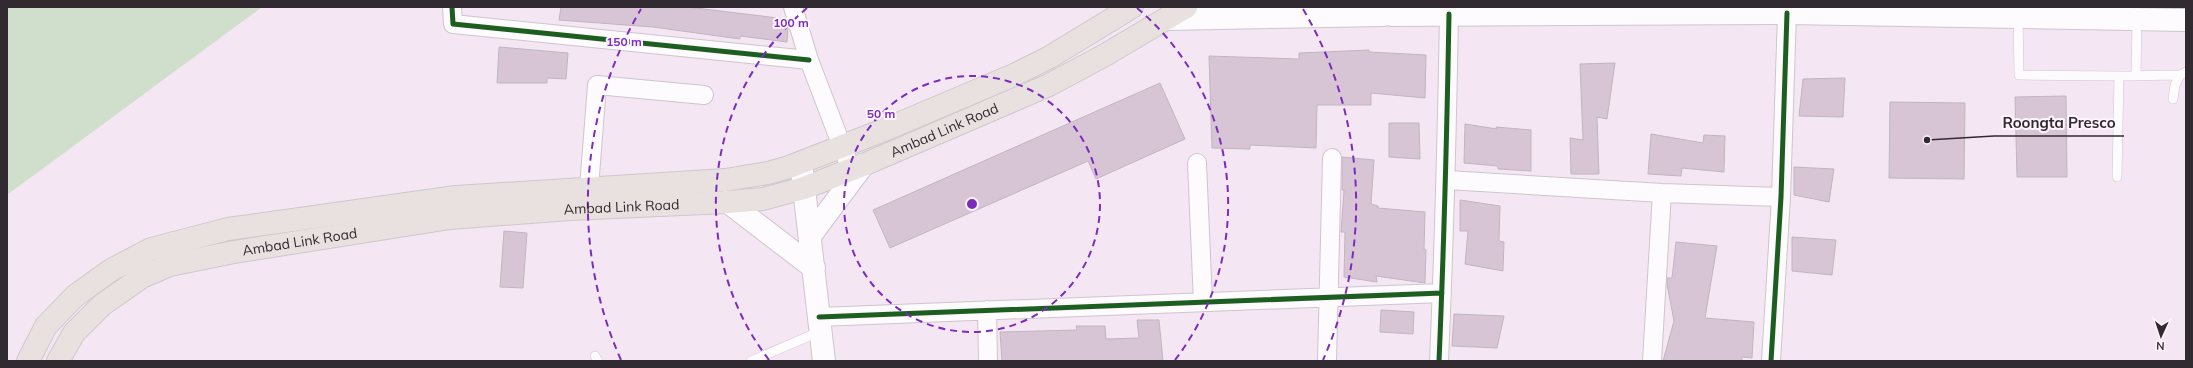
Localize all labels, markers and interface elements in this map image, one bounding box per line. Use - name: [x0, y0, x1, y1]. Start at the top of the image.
- text: 100 m: [773, 15, 809, 30]
- text: 150 m: [606, 34, 642, 49]
- street label: Ambad Link Road: [888, 99, 1001, 161]
- text: 50 m: [867, 106, 895, 121]
- callout: Roongta Presco: [1994, 109, 2124, 136]
- text: Roongta Presco: [2002, 113, 2116, 132]
- street label: Ambad Link Road: [563, 195, 680, 218]
- centre of rings: [965, 197, 979, 211]
- street label: Ambad Link Road: [241, 224, 358, 260]
- north arrow: [2141, 316, 2181, 356]
- text: N: [2156, 339, 2165, 353]

